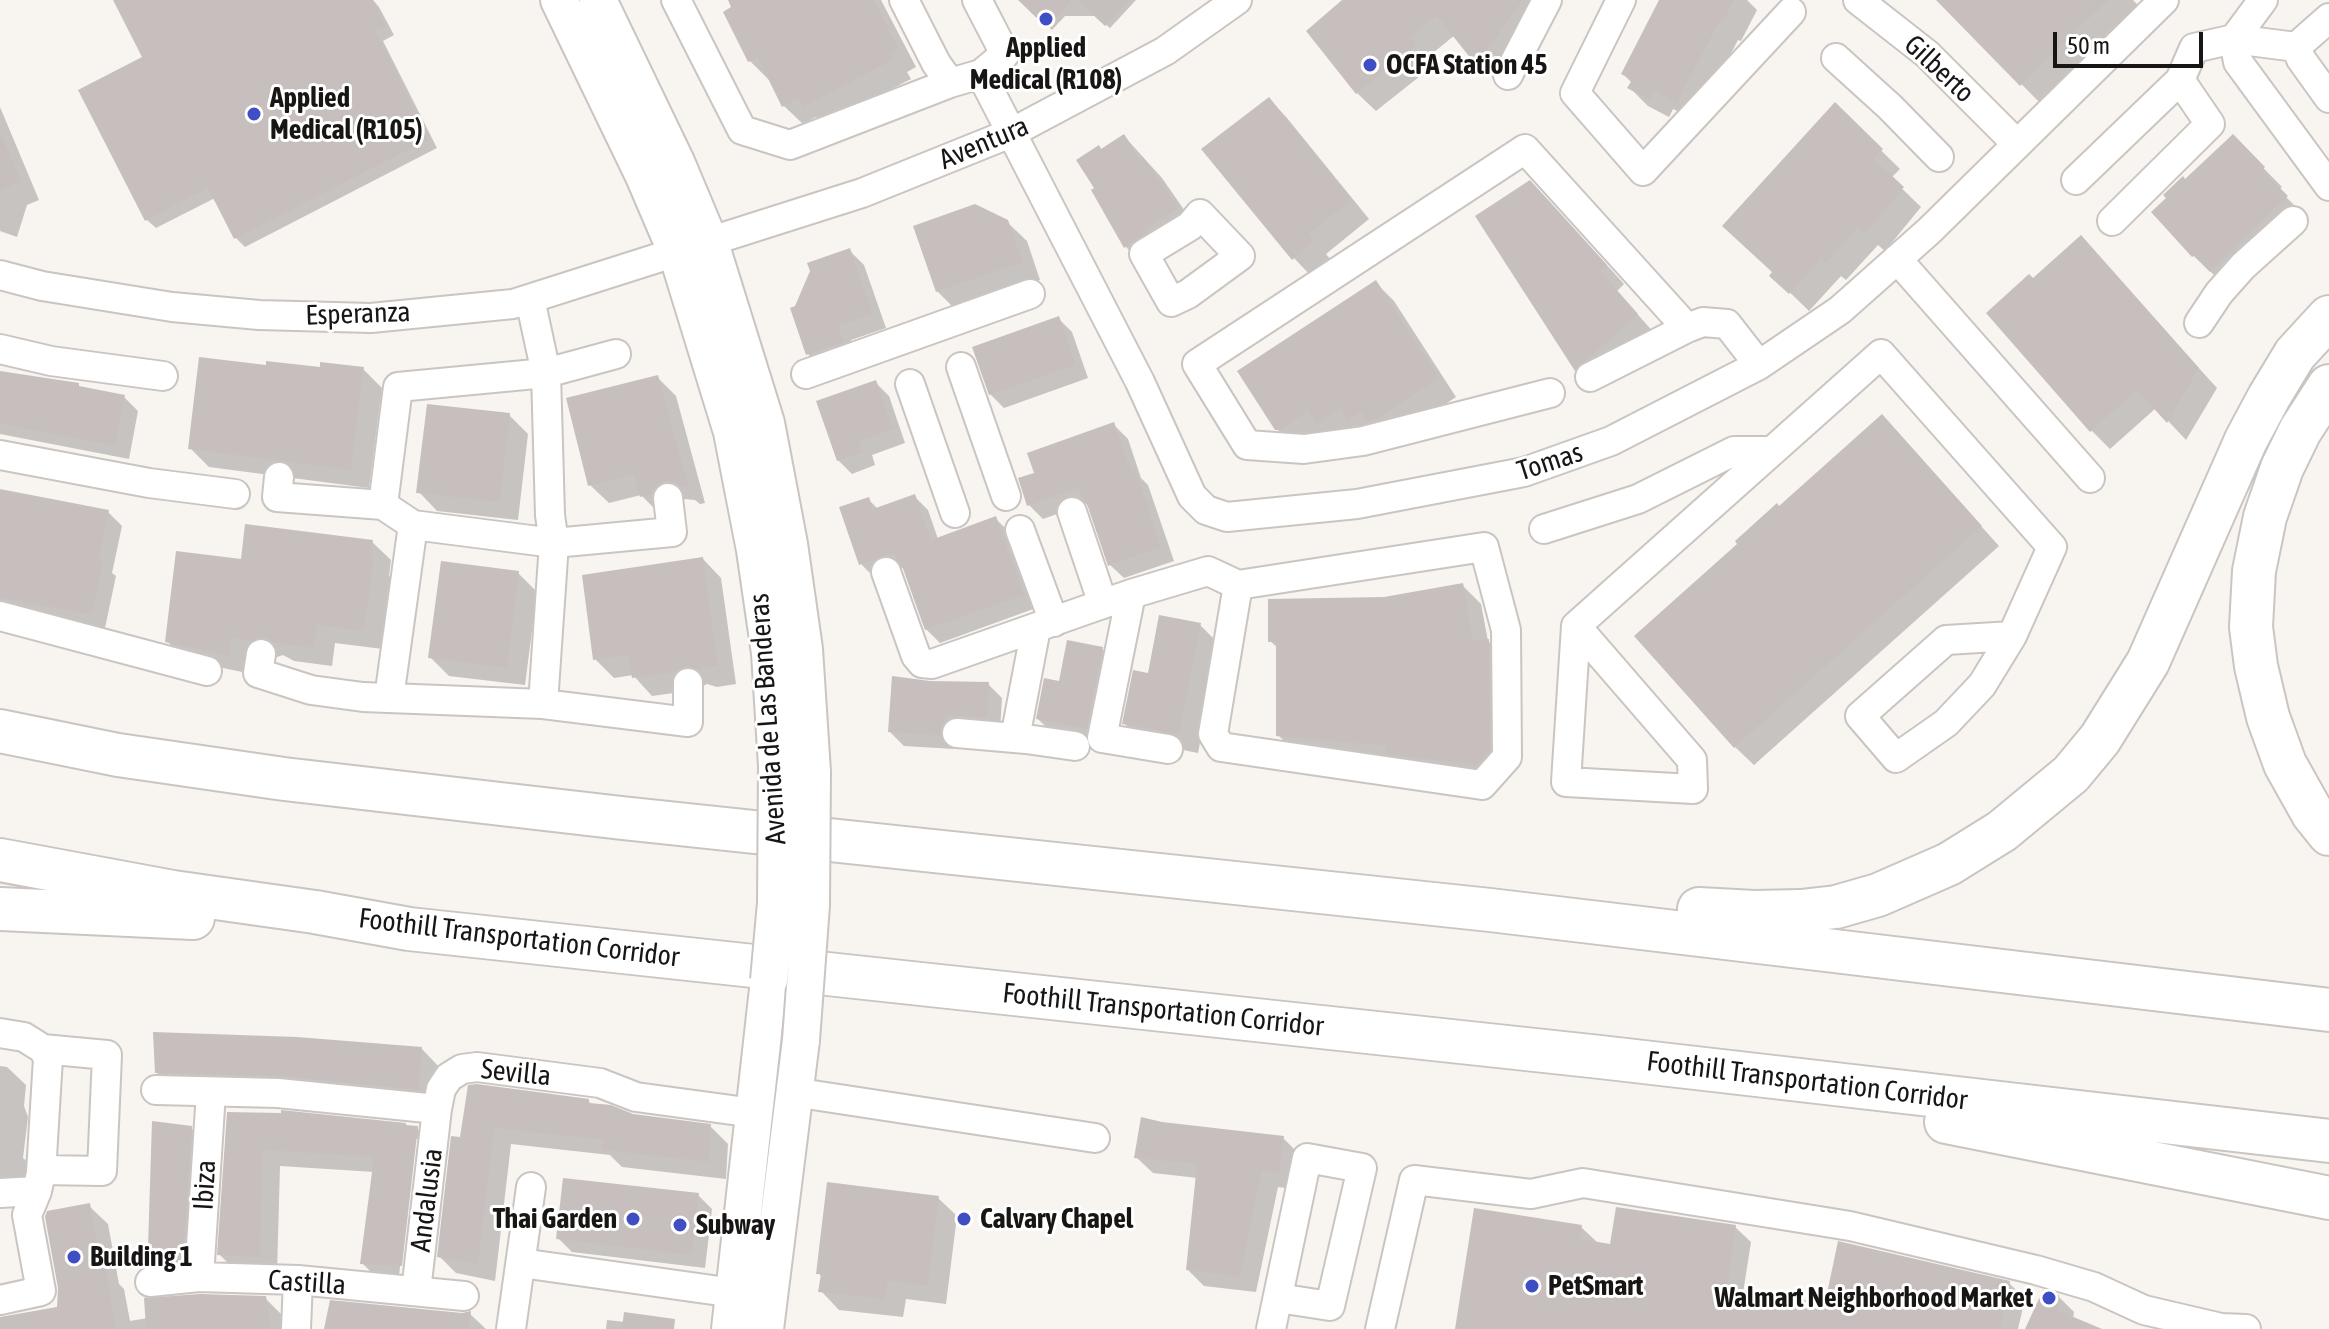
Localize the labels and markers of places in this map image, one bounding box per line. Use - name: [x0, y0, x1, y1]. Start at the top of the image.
- marker: Applied Medical (R108): [1037, 10, 1055, 28]
- place label: Applied Medical (R108): [970, 31, 1122, 97]
- place label: OCFA Station 45: [1386, 48, 1547, 82]
- marker: OCFA Station 45: [1361, 56, 1379, 74]
- place label: Applied Medical (R105): [270, 81, 423, 147]
- marker: Applied Medical (R105): [245, 105, 263, 123]
- place label: Thai Garden: [493, 1202, 617, 1236]
- place label: Calvary Chapel: [980, 1202, 1133, 1236]
- place label: Subway: [696, 1208, 775, 1242]
- marker: Thai Garden: [624, 1210, 642, 1228]
- marker: Calvary Chapel: [955, 1210, 973, 1228]
- marker: Subway: [671, 1216, 689, 1234]
- place label: Building 1: [90, 1240, 193, 1274]
- marker: Building 1: [65, 1248, 83, 1266]
- place label: PetSmart: [1548, 1269, 1643, 1303]
- marker: PetSmart: [1523, 1277, 1541, 1295]
- place label: Walmart Neighborhood Market: [1714, 1281, 2033, 1315]
- marker: Walmart Neighborhood Market: [2040, 1289, 2058, 1307]

